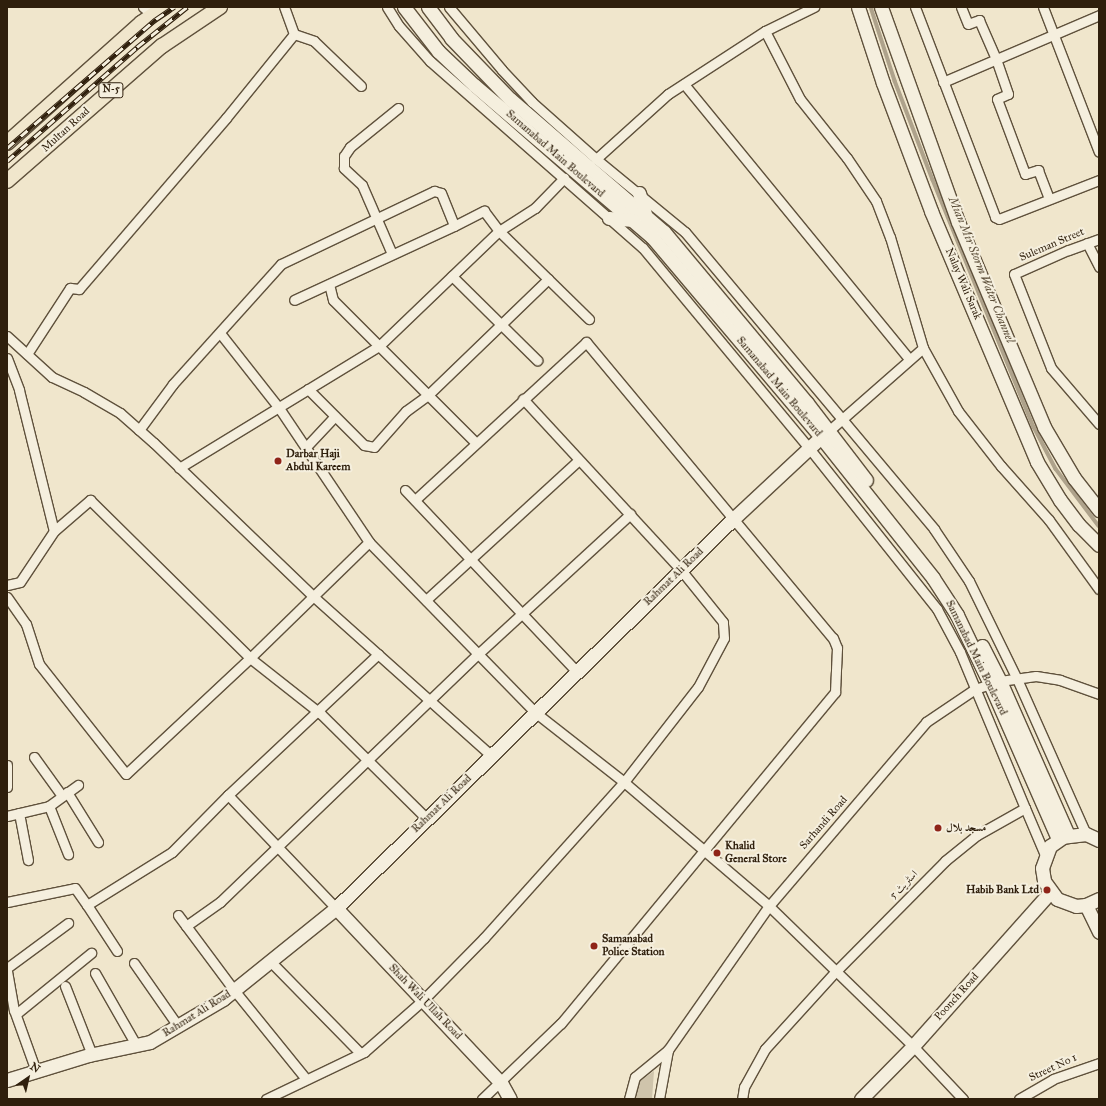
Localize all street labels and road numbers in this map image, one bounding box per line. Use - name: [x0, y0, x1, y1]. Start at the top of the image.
- road number: N-5: [98, 82, 124, 98]
- street label: Multan Road: [39, 105, 93, 155]
- street label: Samanabad Main Boulevard: [503, 108, 607, 200]
- street label: Suleman Street: [1018, 225, 1086, 265]
- street label: Nalay Wali Sarak: [942, 246, 984, 322]
- street label: Samanabad Main Boulevard: [733, 334, 825, 440]
- street label: Rahmat Ali Road: [641, 545, 707, 609]
- street label: Samanabad Main Boulevard: [942, 598, 1010, 718]
- street label: Rahmat Ali Road: [409, 772, 475, 836]
- street label: Sarhandi Road: [797, 794, 851, 852]
- street label: اسٹریٹ 5: [887, 868, 921, 902]
- street label: Shah Wali Ullah Road: [386, 962, 464, 1042]
- street label: Poonch Road: [932, 970, 982, 1024]
- street label: Rahmat Ali Road: [160, 988, 234, 1040]
- street label: Street No 1: [1027, 1051, 1079, 1085]

